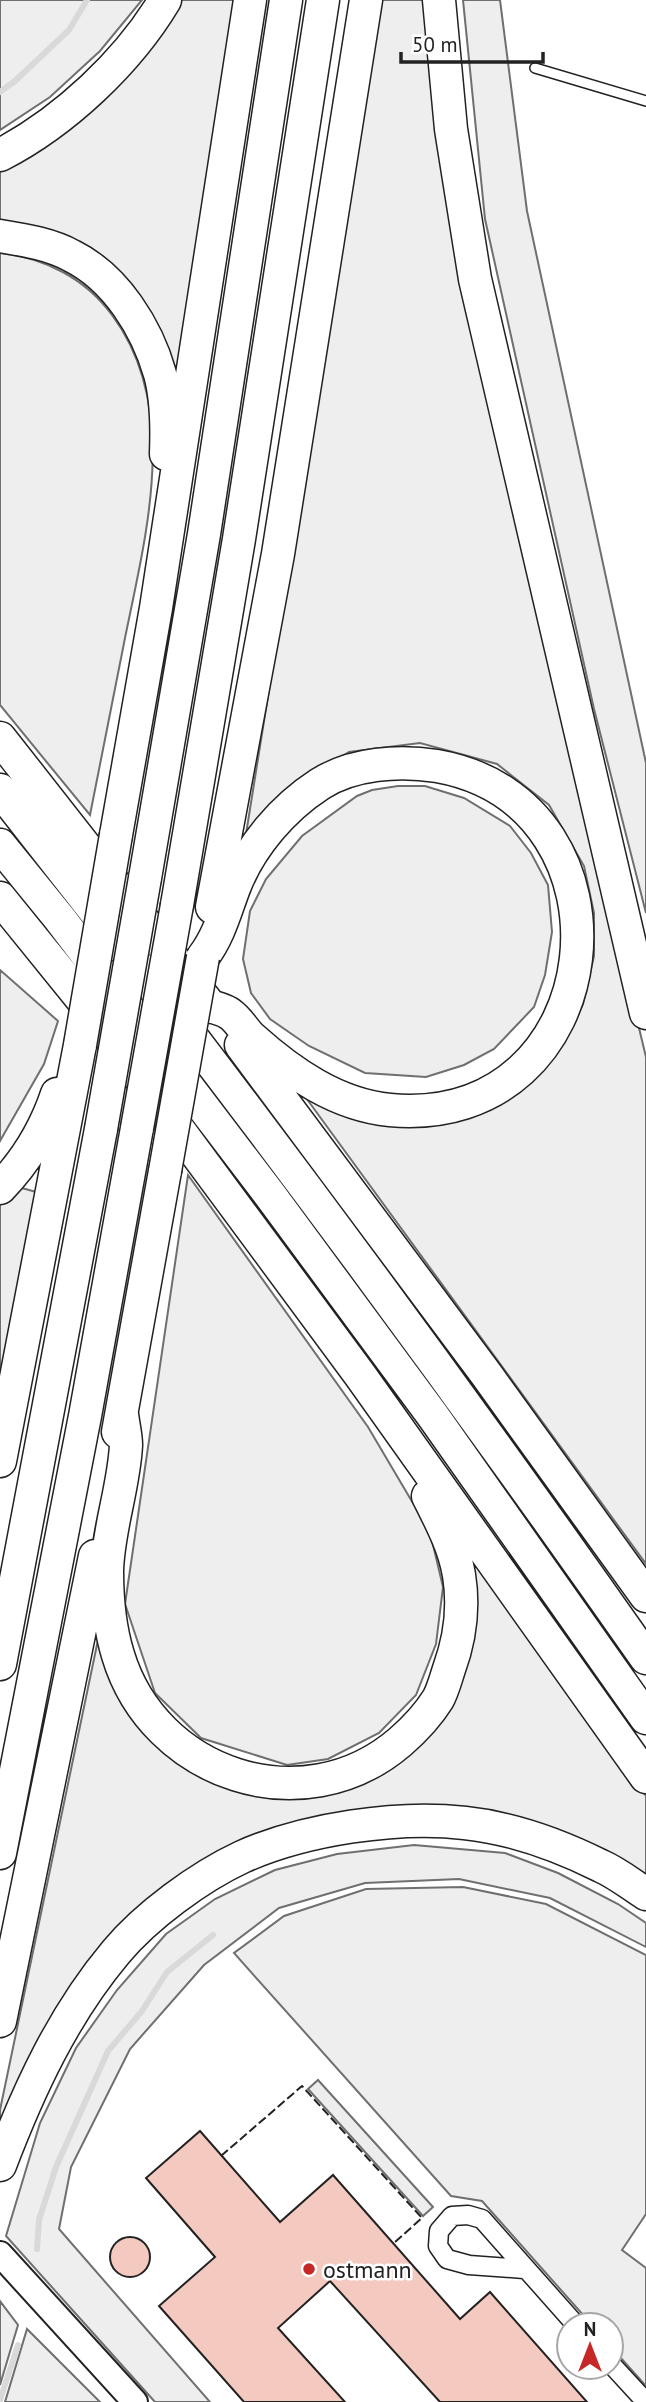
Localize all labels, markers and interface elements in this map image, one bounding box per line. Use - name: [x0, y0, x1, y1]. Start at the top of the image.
- scale bar: [401, 21, 543, 65]
- text: 50 m: [412, 31, 458, 58]
- place label: ostmann: [323, 2254, 412, 2285]
- marker: ostmann: [301, 2261, 317, 2277]
- north arrow: [555, 2311, 625, 2381]
- text: N: [584, 2317, 596, 2341]

